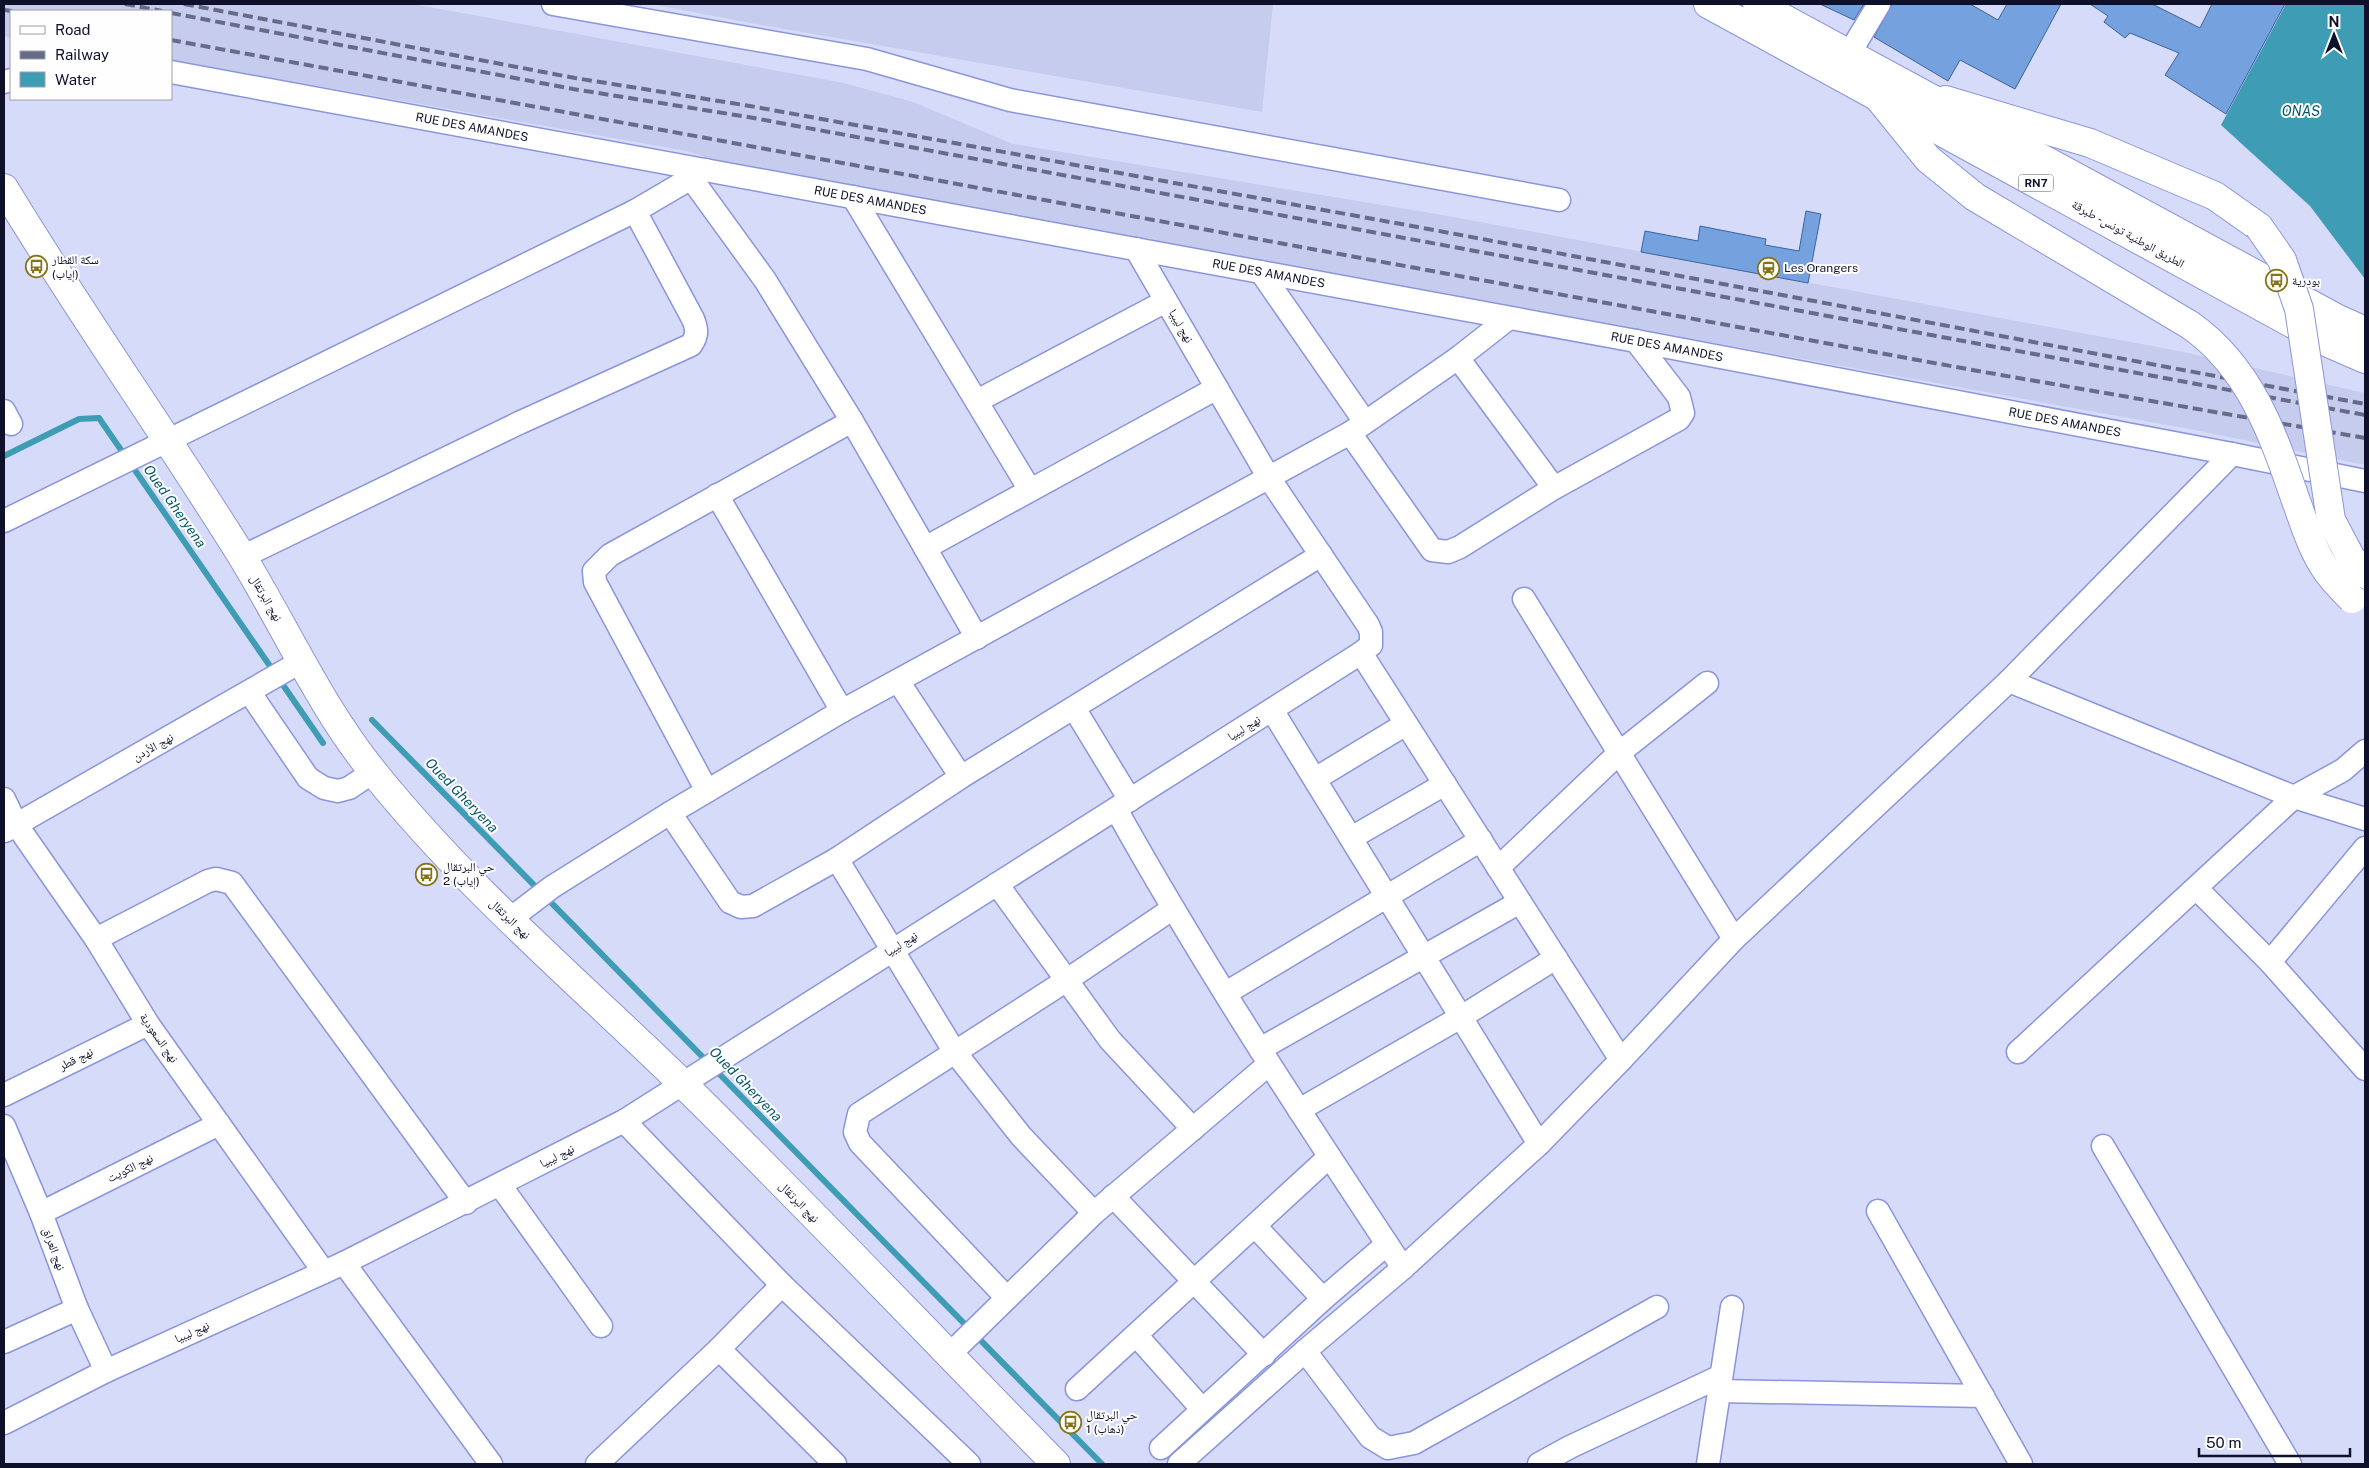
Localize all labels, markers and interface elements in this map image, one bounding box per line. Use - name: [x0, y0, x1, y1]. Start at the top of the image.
- legend: [10, 10, 172, 100]
- north arrow: [2309, 10, 2359, 60]
- text: N: [2329, 14, 2339, 30]
- text: Road: [55, 21, 91, 38]
- text: Railway: [55, 46, 109, 63]
- text: Water: [55, 71, 97, 88]
- water label: ONAS: [2282, 103, 2320, 119]
- street label: RUE DES AMANDES: [415, 110, 529, 144]
- road number: RN7: [2018, 174, 2054, 192]
- street label: RUE DES AMANDES: [813, 183, 928, 218]
- street label: الطريق الوطنية تونس - طبرقة: [2069, 197, 2187, 271]
- place label: سكة القطار (إياب): [51, 253, 99, 282]
- bus stop icon: سكة القطار (إياب): [24, 255, 48, 279]
- street label: RUE DES AMANDES: [1211, 256, 1326, 291]
- station icon: Les Orangers: [1756, 256, 1780, 280]
- place label: Les Orangers: [1784, 261, 1858, 275]
- bus stop icon: بودرية: [2264, 269, 2288, 293]
- place label: بودرية: [2292, 274, 2320, 288]
- street label: نهج ليبيا: [1165, 307, 1196, 345]
- street label: RUE DES AMANDES: [1610, 330, 1724, 364]
- street label: RUE DES AMANDES: [2008, 405, 2122, 440]
- water label: Oued Gheryena: [140, 461, 210, 551]
- street label: نهج البرتقال: [247, 572, 285, 624]
- street label: نهج ليبيا: [1225, 712, 1263, 744]
- street label: نهج الأردن: [130, 730, 176, 764]
- water label: Oued Gheryena: [422, 754, 502, 836]
- place label: حي البرتقال 2 (إياب): [443, 860, 495, 889]
- bus stop icon: حي البرتقال 2 (إياب): [415, 862, 439, 886]
- street label: نهج البرتقال: [486, 896, 533, 942]
- street label: نهج ليبيا: [882, 928, 920, 960]
- street label: نهج السعودية: [137, 1011, 181, 1066]
- water label: Oued Gheryena: [706, 1043, 786, 1125]
- street label: نهج قطر: [56, 1045, 95, 1074]
- street label: نهج ليبيا: [538, 1141, 577, 1171]
- street label: نهج الكويت: [105, 1151, 155, 1185]
- street label: نهج البرتقال: [776, 1179, 822, 1226]
- street label: نهج العراق: [40, 1226, 68, 1272]
- street label: نهج ليبيا: [172, 1318, 212, 1346]
- place label: حي البرتقال 1 (ذهاب): [1086, 1408, 1138, 1436]
- bus stop icon: حي البرتقال 1 (ذهاب): [1058, 1410, 1082, 1434]
- scale bar: [2199, 1426, 2350, 1458]
- text: 50 m: [2206, 1434, 2241, 1451]

